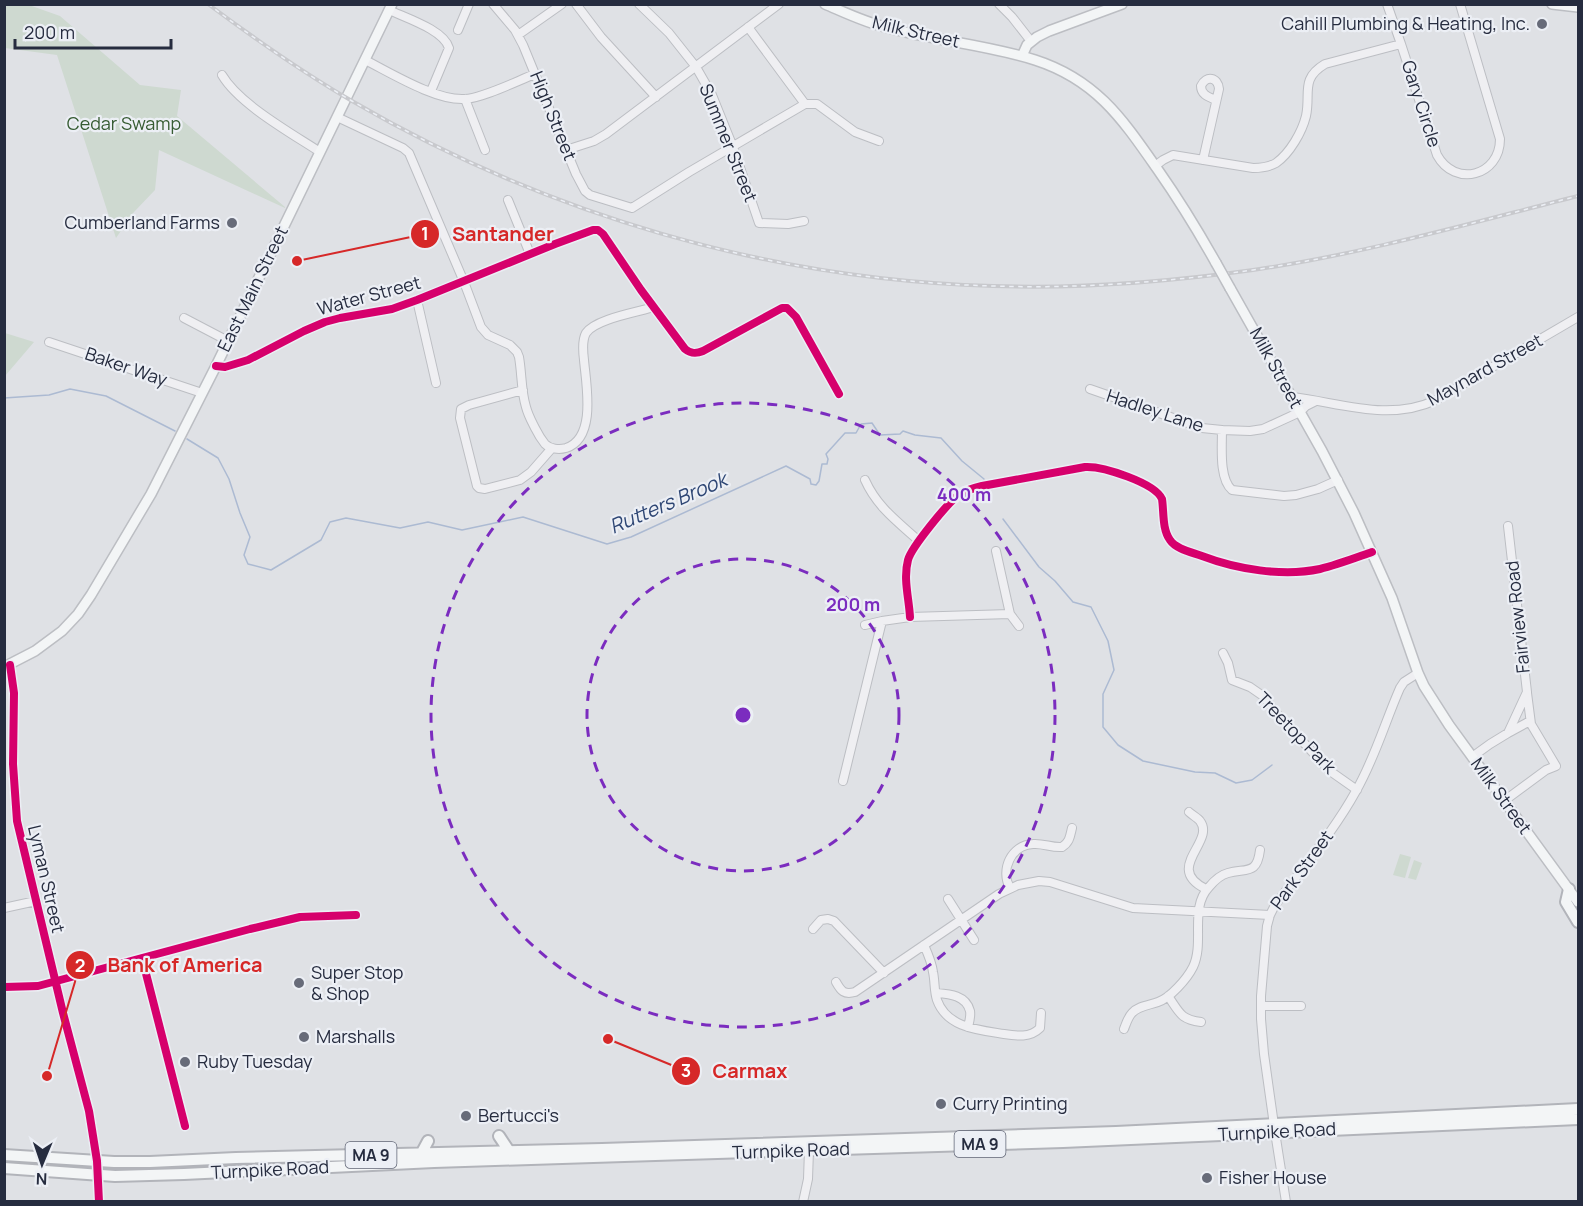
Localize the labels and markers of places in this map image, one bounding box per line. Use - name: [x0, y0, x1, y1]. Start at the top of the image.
- place label: Cahill Plumbing & Heating, Inc.: [1281, 11, 1530, 35]
- marker: Cahill Plumbing & Heating, Inc.: [1535, 17, 1549, 31]
- place label: Cumberland Farms: [64, 210, 220, 234]
- callout: Santander: [410, 215, 566, 253]
- marker: Cumberland Farms: [225, 216, 239, 230]
- centre of rings: [733, 705, 753, 725]
- callout: Bank of America: [65, 946, 274, 984]
- place label: Super Stop & Shop: [311, 960, 403, 1005]
- marker: Super Stop & Shop: [292, 976, 306, 990]
- place label: Marshalls: [316, 1024, 395, 1048]
- marker: Marshalls: [297, 1030, 311, 1044]
- place label: Ruby Tuesday: [197, 1049, 313, 1073]
- callout: Carmax: [671, 1052, 799, 1090]
- marker: Ruby Tuesday: [178, 1055, 192, 1069]
- place label: Curry Printing: [953, 1091, 1068, 1115]
- marker: Curry Printing: [934, 1097, 948, 1111]
- place label: Bertucci's: [478, 1103, 559, 1127]
- marker: Bertucci's: [459, 1109, 473, 1123]
- place label: Fisher House: [1219, 1165, 1327, 1189]
- marker: Fisher House: [1200, 1171, 1214, 1185]

